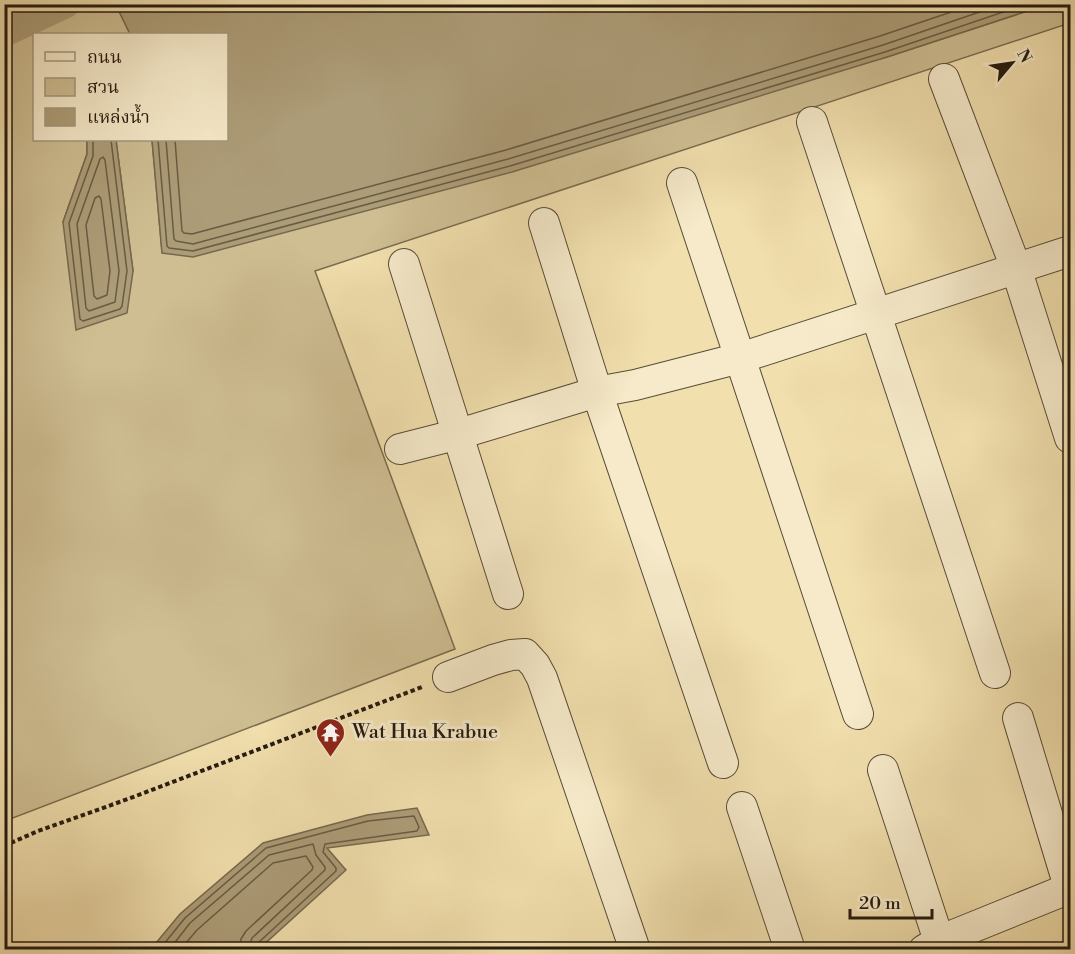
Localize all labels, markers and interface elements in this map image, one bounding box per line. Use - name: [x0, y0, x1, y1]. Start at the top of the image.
- legend: [33, 33, 228, 141]
- north arrow: [982, 33, 1042, 93]
- text: ถนน: [87, 46, 122, 69]
- text: N: [1012, 46, 1036, 67]
- text: สวน: [87, 76, 119, 99]
- text: แหล่งน้ำ: [87, 103, 150, 129]
- temple icon: Wat Hua Krabue: [315, 716, 347, 758]
- place label: Wat Hua Krabue: [351, 720, 498, 745]
- scale bar: [850, 882, 932, 920]
- text: 20 m: [859, 892, 901, 915]

